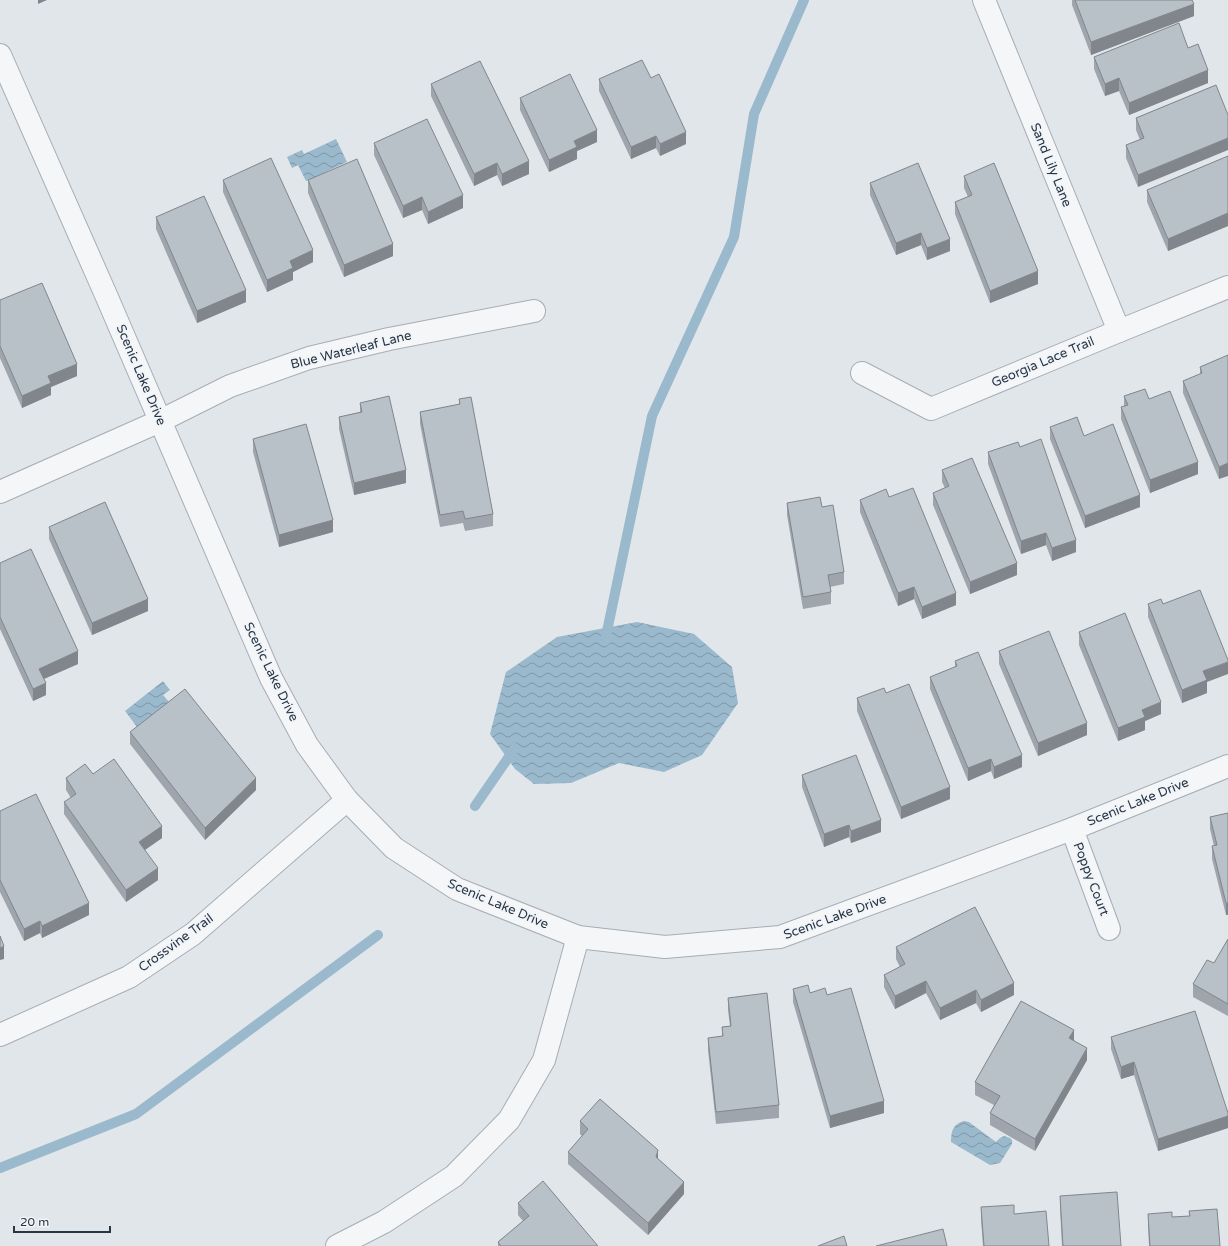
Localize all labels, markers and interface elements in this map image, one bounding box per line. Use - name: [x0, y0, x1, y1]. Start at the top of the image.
- street label: Sand Lily Lane: [1027, 121, 1075, 209]
- street label: Scenic Lake Drive: [112, 322, 170, 428]
- street label: Blue Waterleaf Lane: [289, 327, 413, 373]
- street label: Georgia Lace Trail: [989, 333, 1097, 391]
- street label: Scenic Lake Drive: [240, 620, 302, 724]
- street label: Scenic Lake Drive: [1085, 774, 1191, 830]
- street label: Poppy Court: [1070, 840, 1112, 918]
- street label: Scenic Lake Drive: [445, 875, 551, 933]
- street label: Scenic Lake Drive: [781, 891, 889, 943]
- street label: Crossvine Trail: [135, 910, 217, 976]
- scale bar: [14, 1208, 110, 1234]
- text: 20 m: [20, 1215, 49, 1229]

